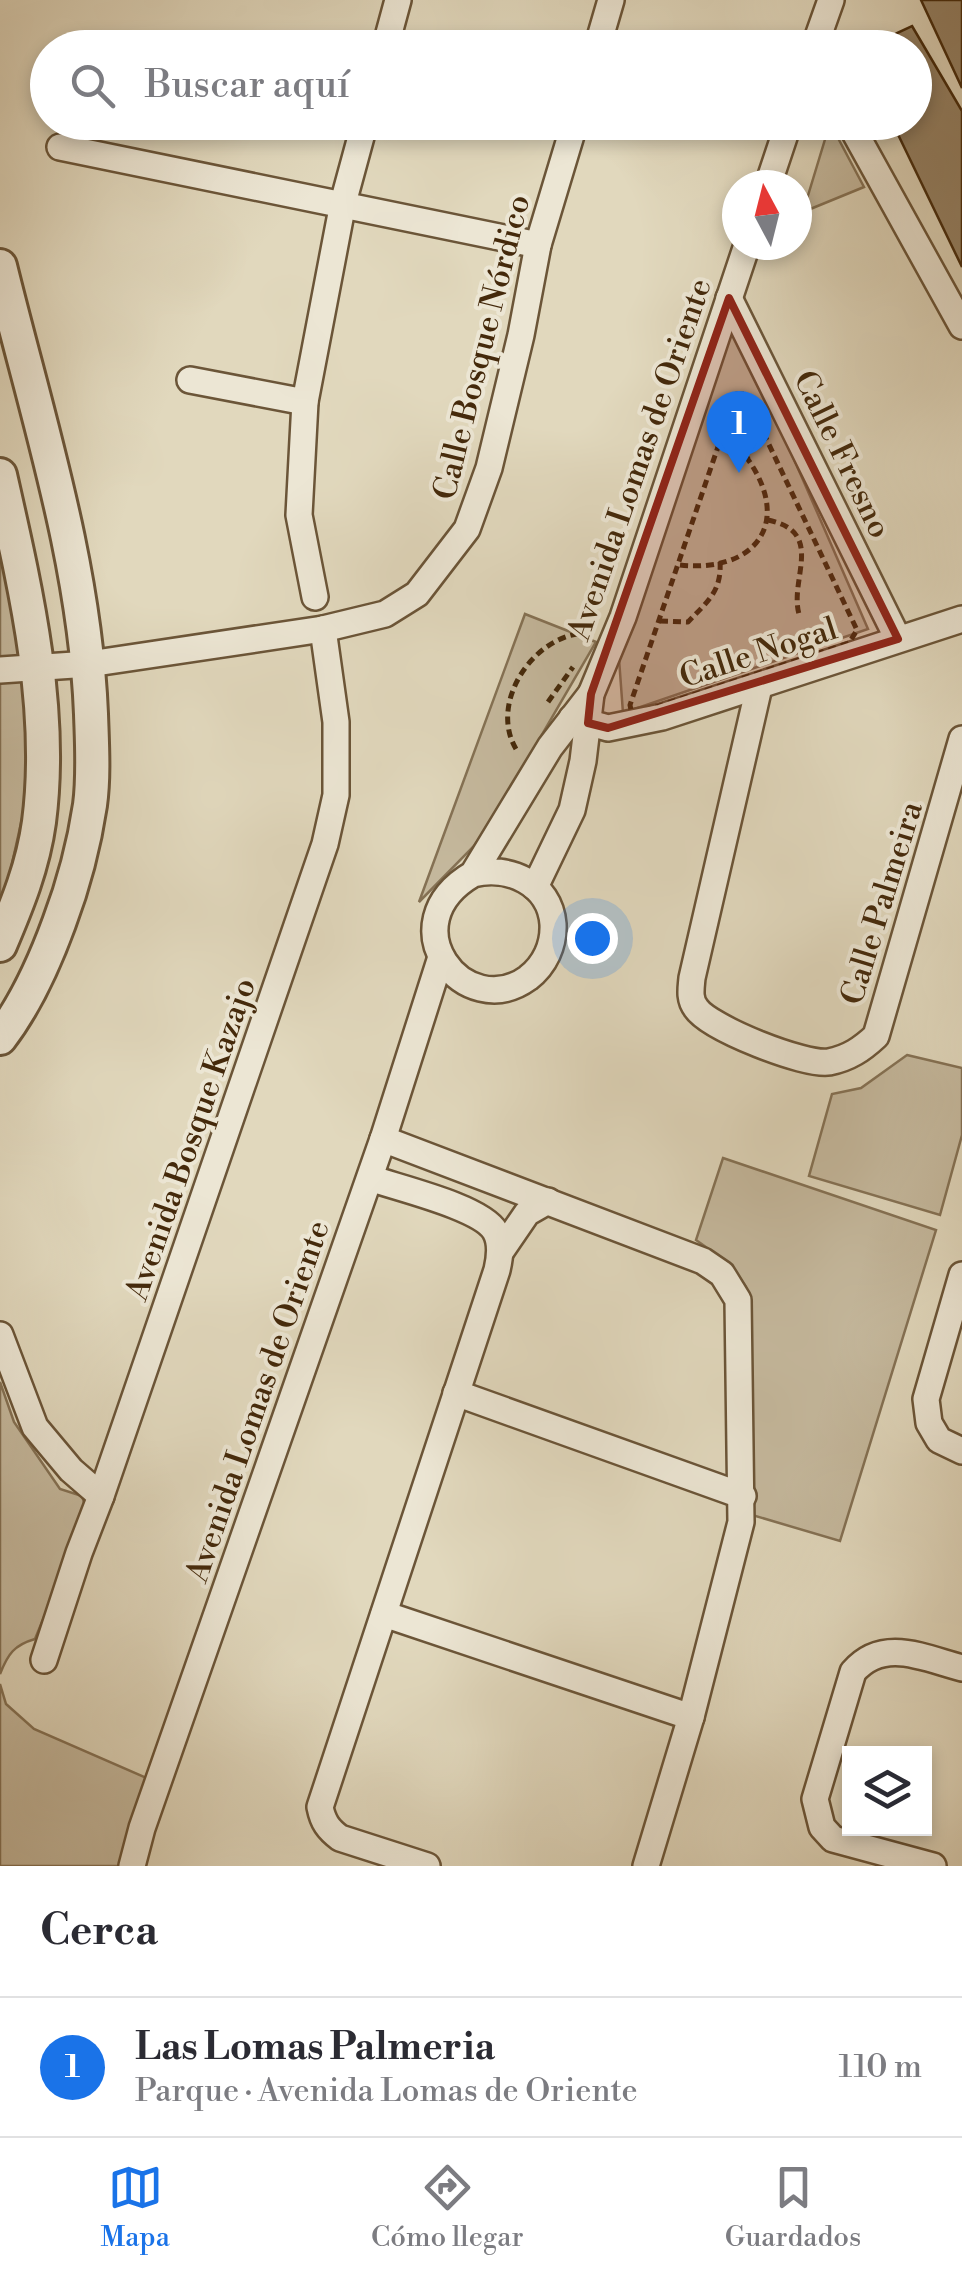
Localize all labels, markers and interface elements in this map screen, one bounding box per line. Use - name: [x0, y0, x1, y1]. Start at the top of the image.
- search box: [30, 30, 932, 140]
- icon: search: [65, 58, 120, 113]
- text: Buscar aquí: [145, 62, 350, 109]
- north arrow: [722, 170, 812, 260]
- street label: Calle Bosque Nórdico: [425, 191, 539, 504]
- street label: Avenida Lomas de Oriente: [559, 273, 721, 646]
- street label: Calle Fresno: [784, 364, 900, 545]
- pin: 1: [706, 390, 772, 473]
- street label: Calle Nogal: [674, 609, 843, 697]
- street label: Calle Palmeira: [832, 796, 932, 1010]
- your location: [567, 913, 618, 964]
- street label: Avenida Bosque Kazajo: [117, 973, 265, 1307]
- street label: Avenida Lomas de Oriente: [177, 1215, 339, 1588]
- map controls: [842, 1746, 932, 1836]
- button: layers: [842, 1746, 932, 1836]
- text: Cerca: [40, 1905, 158, 1958]
- text: Las Lomas Palmeria: [135, 2024, 495, 2071]
- text: 1: [65, 2047, 80, 2087]
- text: 110 m: [839, 2047, 922, 2087]
- text: Parque · Avenida Lomas de Oriente: [135, 2071, 638, 2111]
- tab: Mapa: [101, 2160, 170, 2255]
- tab: Cómo llegar: [371, 2160, 524, 2255]
- tab: Guardados: [725, 2160, 861, 2255]

